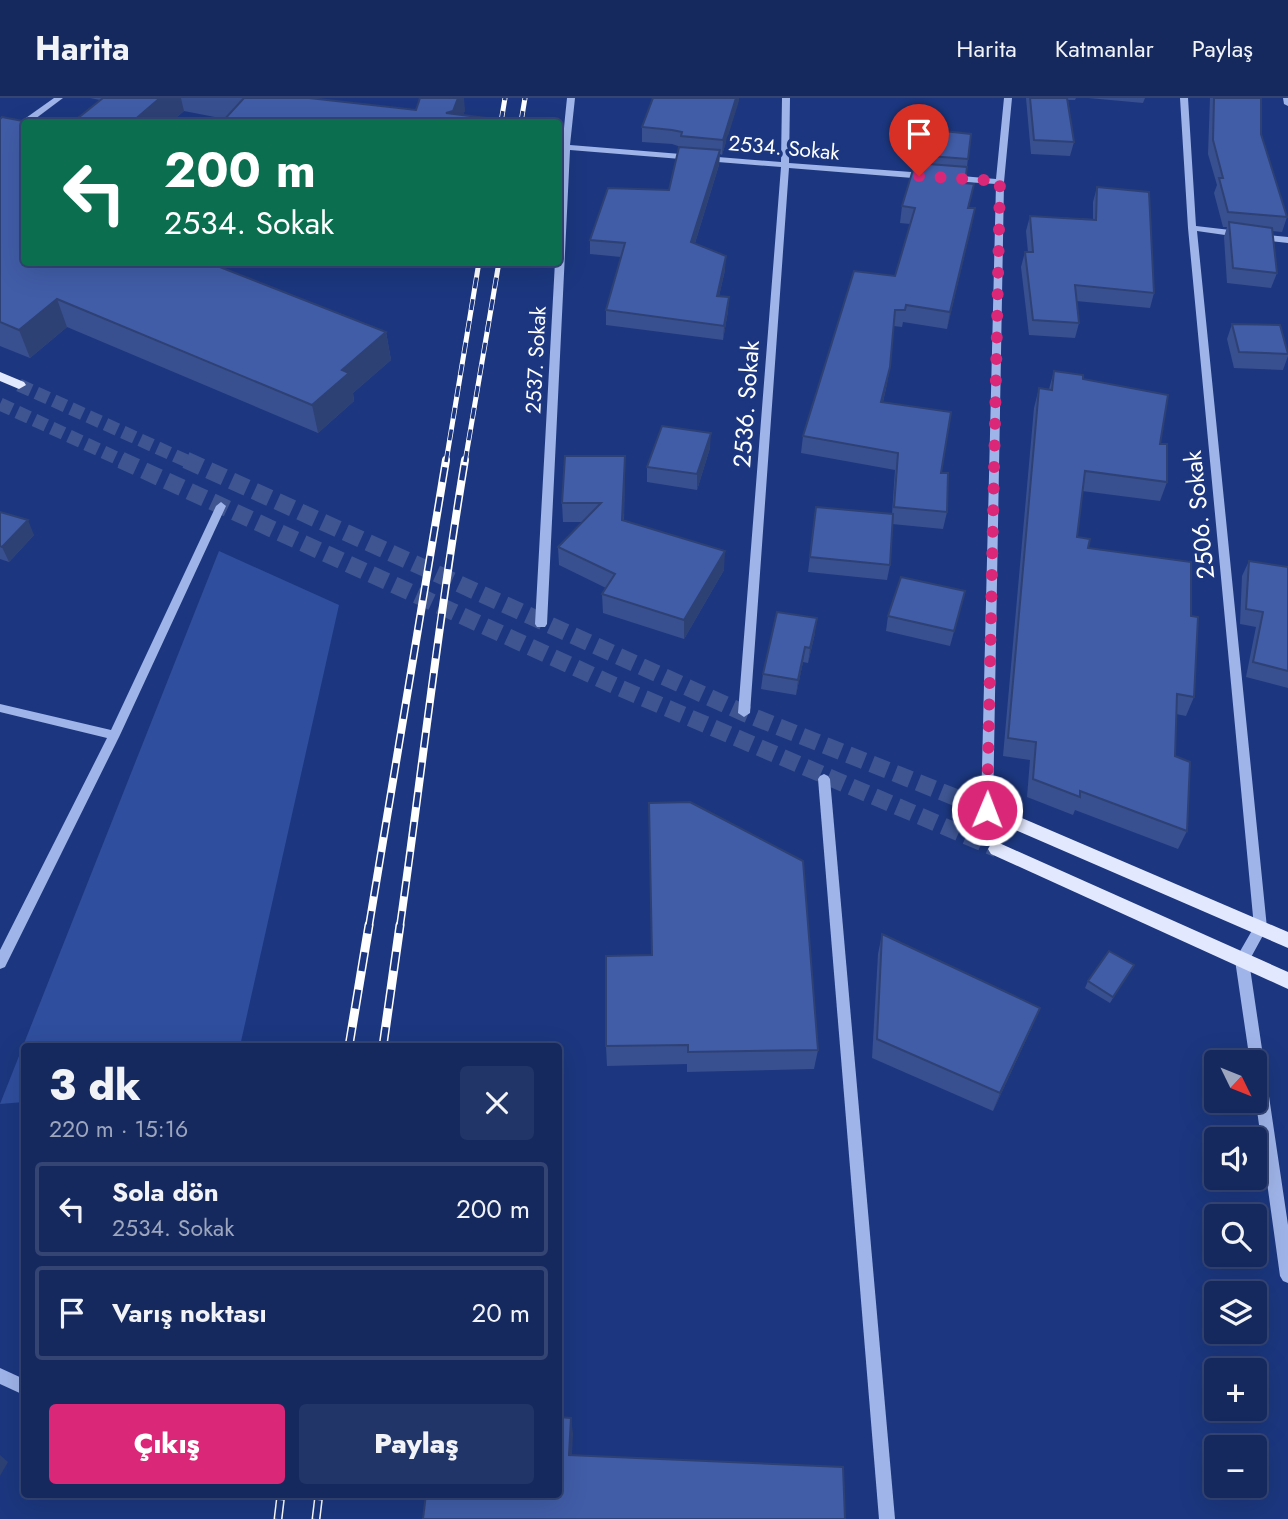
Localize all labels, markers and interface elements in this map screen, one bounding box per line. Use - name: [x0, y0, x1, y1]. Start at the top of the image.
- text: Harita: [35, 25, 130, 72]
- text: Harita: [956, 31, 1017, 66]
- text: Katmanlar: [1055, 31, 1154, 66]
- text: Paylaş: [1192, 31, 1253, 66]
- pin: [889, 104, 949, 176]
- icon: arrive: [900, 115, 938, 153]
- street label: 2534. Sokak: [727, 128, 842, 168]
- text: 200 m: [164, 135, 316, 205]
- icon: left: [49, 147, 140, 238]
- text: 2534. Sokak: [164, 200, 334, 246]
- street label: 2537. Sokak: [518, 305, 554, 415]
- street label: 2536. Sokak: [724, 339, 768, 469]
- street label: 2506. Sokak: [1175, 449, 1223, 581]
- position arrow: [950, 773, 1024, 847]
- north arrow: [1204, 1050, 1267, 1113]
- map controls: [1204, 1050, 1267, 1498]
- text: 3 dk: [49, 1055, 141, 1116]
- button: close: [460, 1066, 534, 1140]
- text: 220 m · 15:16: [49, 1112, 188, 1146]
- button: sound: [1204, 1127, 1267, 1190]
- text: Sola dön: [112, 1173, 219, 1211]
- icon: left: [53, 1190, 91, 1228]
- text: 200 m: [456, 1190, 530, 1228]
- button: search: [1204, 1204, 1267, 1267]
- text: 2534. Sokak: [112, 1211, 234, 1245]
- button: layers: [1204, 1281, 1267, 1344]
- icon: arrive: [53, 1294, 91, 1332]
- text: Varış noktası: [112, 1294, 267, 1332]
- text: 20 m: [472, 1294, 530, 1332]
- button: +: [1204, 1358, 1267, 1421]
- button: Çıkış: [49, 1404, 285, 1484]
- button: Paylaş: [299, 1404, 534, 1484]
- button: −: [1204, 1435, 1267, 1498]

